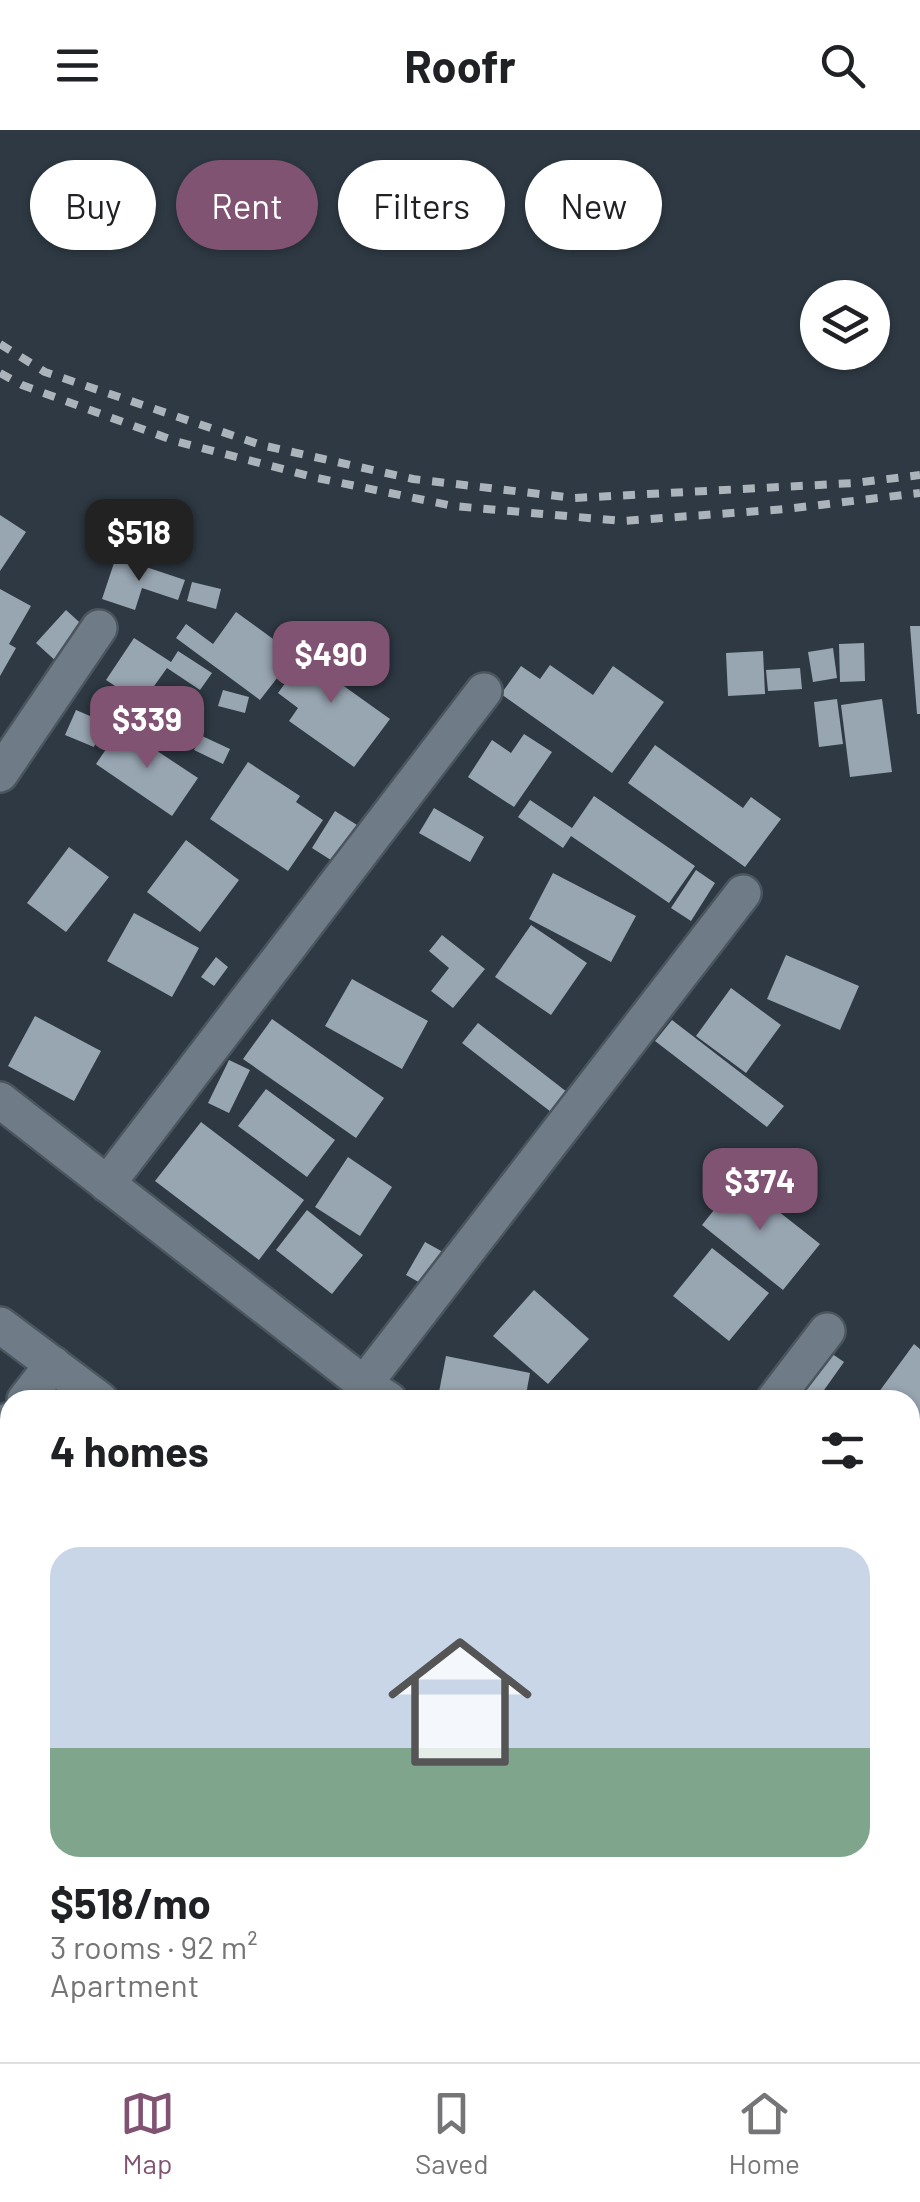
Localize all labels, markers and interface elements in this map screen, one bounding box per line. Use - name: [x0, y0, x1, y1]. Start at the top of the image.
- icon: menu: [50, 38, 105, 93]
- text: Roofr: [404, 38, 516, 92]
- icon: search: [815, 38, 870, 93]
- chip: Buy: [30, 160, 156, 250]
- chip: Rent: [176, 160, 318, 250]
- chip: Filters: [338, 160, 505, 250]
- chip: New: [525, 160, 662, 250]
- map controls: [800, 280, 890, 370]
- button: layers: [800, 280, 890, 370]
- pin: $518: [80, 499, 198, 584]
- text: $518: [107, 512, 171, 550]
- pin: $490: [272, 621, 390, 706]
- text: $490: [295, 634, 367, 672]
- pin: $339: [88, 686, 206, 771]
- text: $339: [112, 699, 182, 737]
- pin: $374: [701, 1148, 819, 1233]
- text: $374: [725, 1161, 795, 1199]
- icon: filters: [815, 1423, 870, 1478]
- text: 4 homes: [50, 1425, 209, 1475]
- icon: home: [370, 1612, 550, 1792]
- text: $518/mo: [50, 1877, 211, 1927]
- text: 3 rooms · 92 m²: [50, 1927, 258, 1965]
- text: Apartment: [50, 1965, 199, 2003]
- tab: Map: [120, 2086, 175, 2180]
- tab: Saved: [415, 2086, 489, 2180]
- tab: Home: [729, 2086, 800, 2180]

